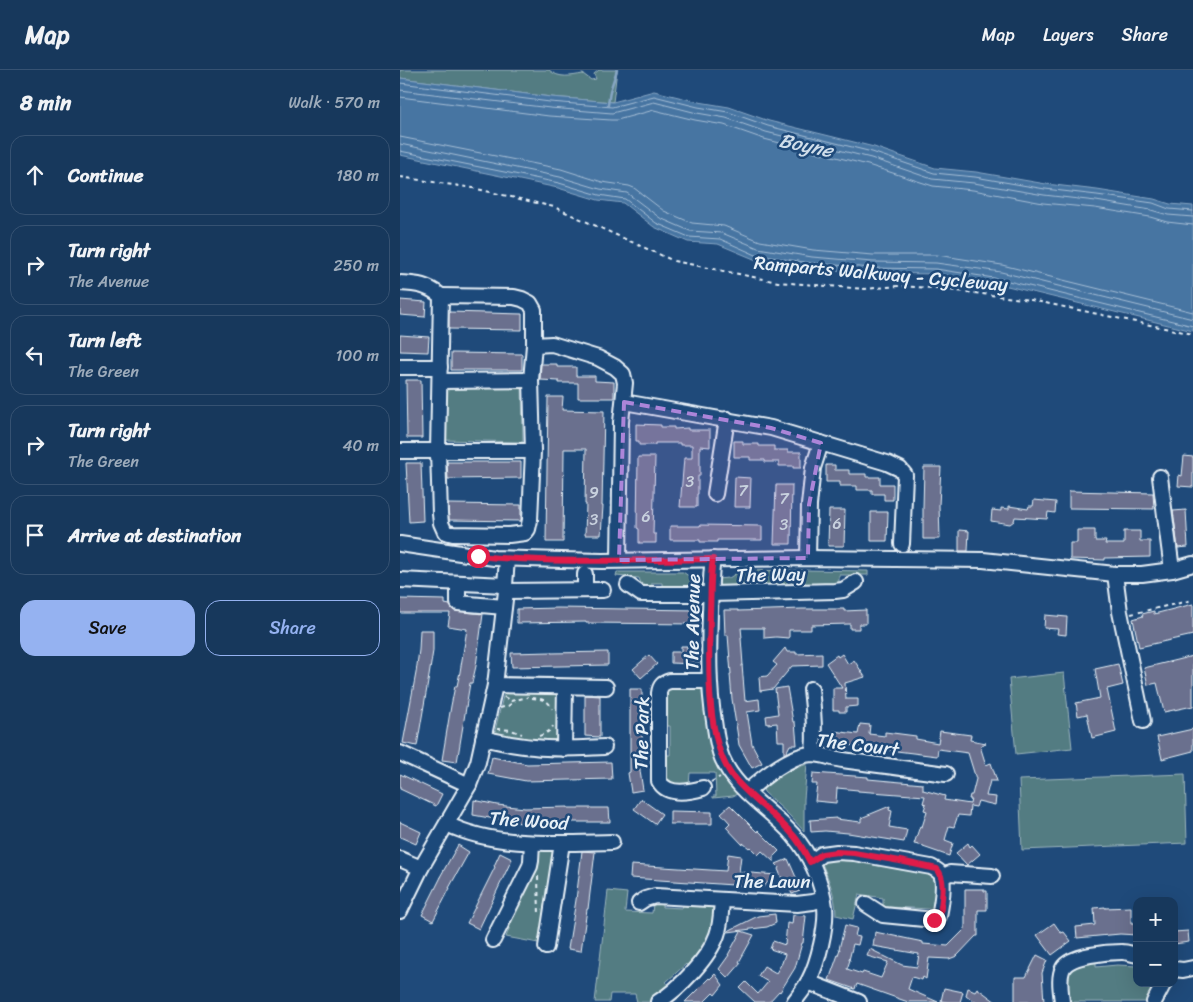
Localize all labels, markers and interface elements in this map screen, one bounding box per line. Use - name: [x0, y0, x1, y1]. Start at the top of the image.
- text: Map: [25, 14, 69, 56]
- text: Map: [982, 19, 1015, 51]
- text: Layers: [1043, 19, 1094, 51]
- text: Share: [1122, 19, 1168, 51]
- text: 8 min: [20, 84, 71, 122]
- text: Walk · 570 m: [288, 88, 380, 117]
- water label: Boyne: [776, 123, 838, 169]
- text: Continue: [68, 159, 144, 192]
- icon: ahead: [21, 161, 49, 189]
- text: 180 m: [336, 161, 379, 190]
- text: Turn right: [68, 234, 150, 267]
- street label: Ramparts Walkway - Cycleway: [753, 246, 1009, 301]
- icon: right: [21, 251, 49, 279]
- text: 250 m: [333, 251, 379, 280]
- text: The Avenue: [68, 267, 149, 296]
- text: Turn left: [68, 324, 141, 357]
- icon: left: [21, 341, 49, 369]
- text: 100 m: [335, 341, 379, 370]
- text: The Green: [68, 357, 139, 386]
- text: Turn right: [68, 414, 150, 447]
- icon: right: [21, 431, 49, 459]
- text: 40 m: [342, 431, 379, 460]
- text: The Green: [68, 447, 139, 476]
- house number: 3: [686, 467, 695, 496]
- house number: 7: [738, 476, 748, 505]
- house number: 9: [589, 478, 599, 507]
- house number: 7: [779, 484, 789, 513]
- house number: 6: [641, 502, 651, 531]
- house number: 3: [590, 505, 599, 534]
- house number: 6: [832, 509, 842, 538]
- house number: 3: [780, 510, 789, 539]
- text: Arrive at destination: [68, 519, 241, 552]
- icon: arrive: [21, 521, 49, 549]
- route start: [467, 545, 490, 568]
- street label: The Way: [736, 557, 806, 592]
- street label: The Avenue: [675, 573, 710, 671]
- button: Save: [20, 600, 195, 656]
- button: Share: [205, 600, 380, 656]
- street label: The Park: [624, 696, 659, 770]
- street label: The Court: [815, 723, 902, 766]
- street label: The Wood: [488, 801, 571, 840]
- street label: The Lawn: [734, 865, 811, 898]
- map controls: [1133, 897, 1178, 987]
- button: +: [1133, 897, 1178, 942]
- route end: [923, 909, 946, 932]
- button: −: [1133, 942, 1178, 987]

